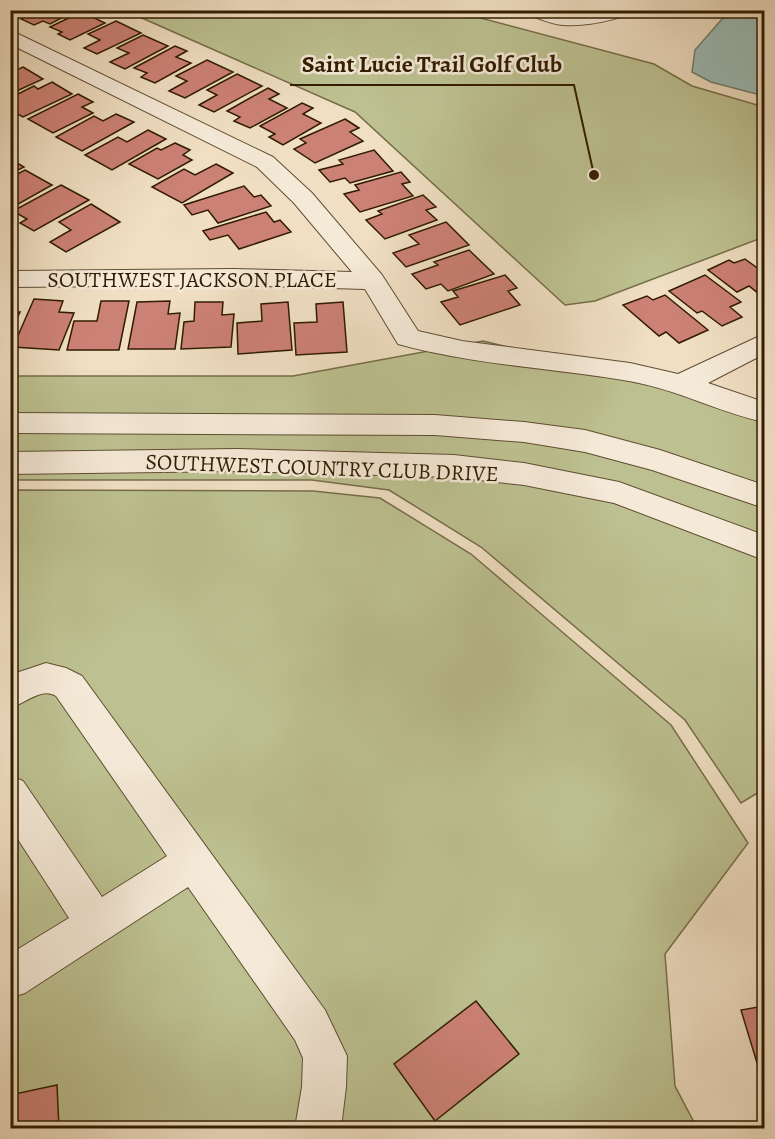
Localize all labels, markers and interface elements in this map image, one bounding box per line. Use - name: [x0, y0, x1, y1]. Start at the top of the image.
- callout: Saint Lucie Trail Golf Club: [290, 43, 574, 85]
- text: Saint Lucie Trail Golf Club: [302, 48, 562, 80]
- street label: SOUTHWEST JACKSON PLACE: [47, 265, 337, 295]
- street label: SOUTHWEST COUNTRY CLUB DRIVE: [145, 447, 499, 489]

